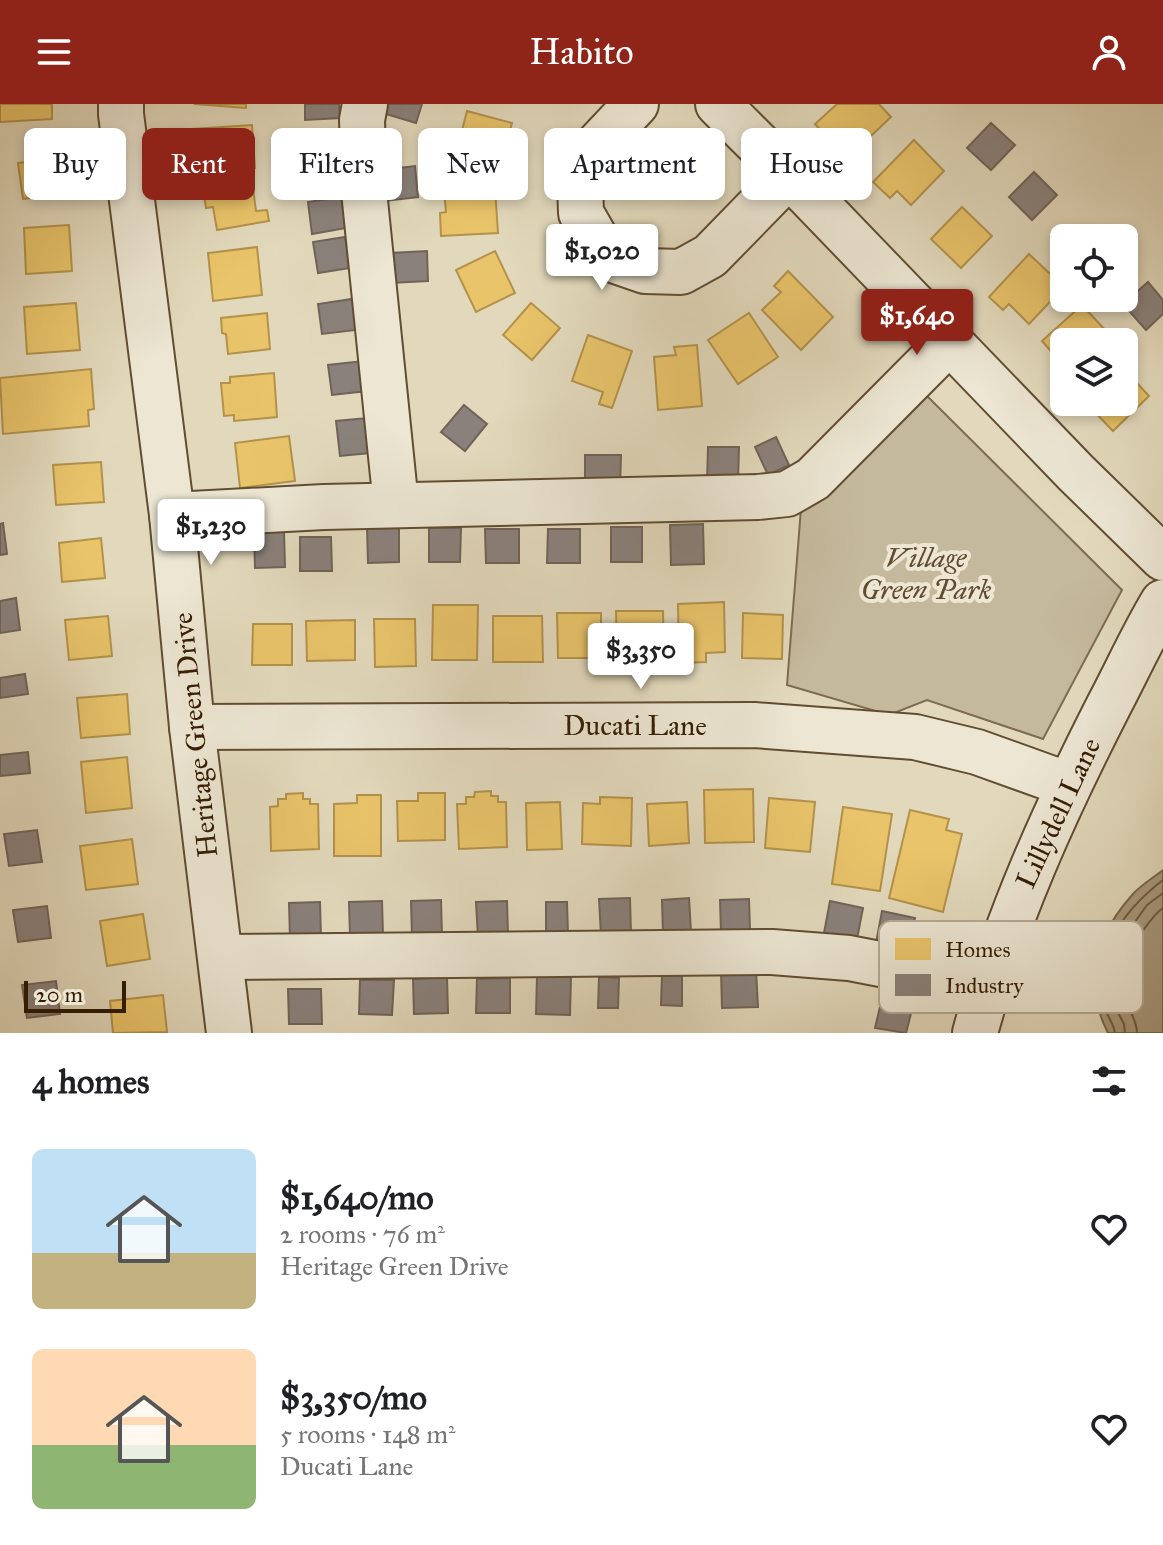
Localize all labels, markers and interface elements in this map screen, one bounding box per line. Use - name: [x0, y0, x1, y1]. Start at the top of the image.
- icon: menu: [32, 30, 76, 74]
- text: Habito: [529, 30, 634, 74]
- icon: person: [1087, 30, 1131, 74]
- chip: Buy: [24, 128, 126, 200]
- chip: Rent: [142, 128, 255, 200]
- chip: Filters: [271, 128, 402, 200]
- chip: New: [418, 128, 528, 200]
- chip: Apartment: [544, 128, 725, 200]
- chip: House: [741, 128, 872, 200]
- pin: $1,020: [537, 224, 667, 292]
- map controls: [1050, 224, 1138, 416]
- button: locate: [1050, 224, 1138, 312]
- text: $1,020: [564, 234, 640, 266]
- pin: $1,640: [852, 289, 982, 357]
- text: $1,640: [879, 299, 955, 331]
- button: layers: [1050, 328, 1138, 416]
- pin: $1,230: [146, 499, 276, 567]
- text: $1,230: [176, 509, 246, 541]
- park label: Village Green Park: [861, 540, 992, 607]
- street label: Heritage Green Drive: [165, 611, 225, 859]
- pin: $3,350: [576, 623, 706, 691]
- text: $3,350: [606, 633, 676, 665]
- street label: Ducati Lane: [563, 708, 707, 743]
- street label: Lillydell Lane: [1008, 732, 1108, 894]
- legend: [879, 921, 1143, 1013]
- text: Homes: [945, 936, 1011, 963]
- text: Industry: [945, 972, 1024, 999]
- scale bar: [24, 977, 126, 1013]
- text: 20 m: [36, 981, 83, 1008]
- icon: filters: [1087, 1059, 1131, 1103]
- text: 4 homes: [32, 1061, 149, 1102]
- text: $1,640/mo: [280, 1177, 434, 1218]
- icon: home: [96, 1181, 192, 1277]
- icon: heart: [1087, 1207, 1131, 1251]
- text: 2 rooms · 76 m²: [280, 1218, 445, 1250]
- text: Heritage Green Drive: [280, 1250, 509, 1282]
- text: $3,350/mo: [280, 1377, 427, 1418]
- icon: home: [96, 1381, 192, 1477]
- icon: heart: [1087, 1407, 1131, 1451]
- text: 5 rooms · 148 m²: [280, 1418, 456, 1450]
- text: Ducati Lane: [280, 1450, 413, 1482]

